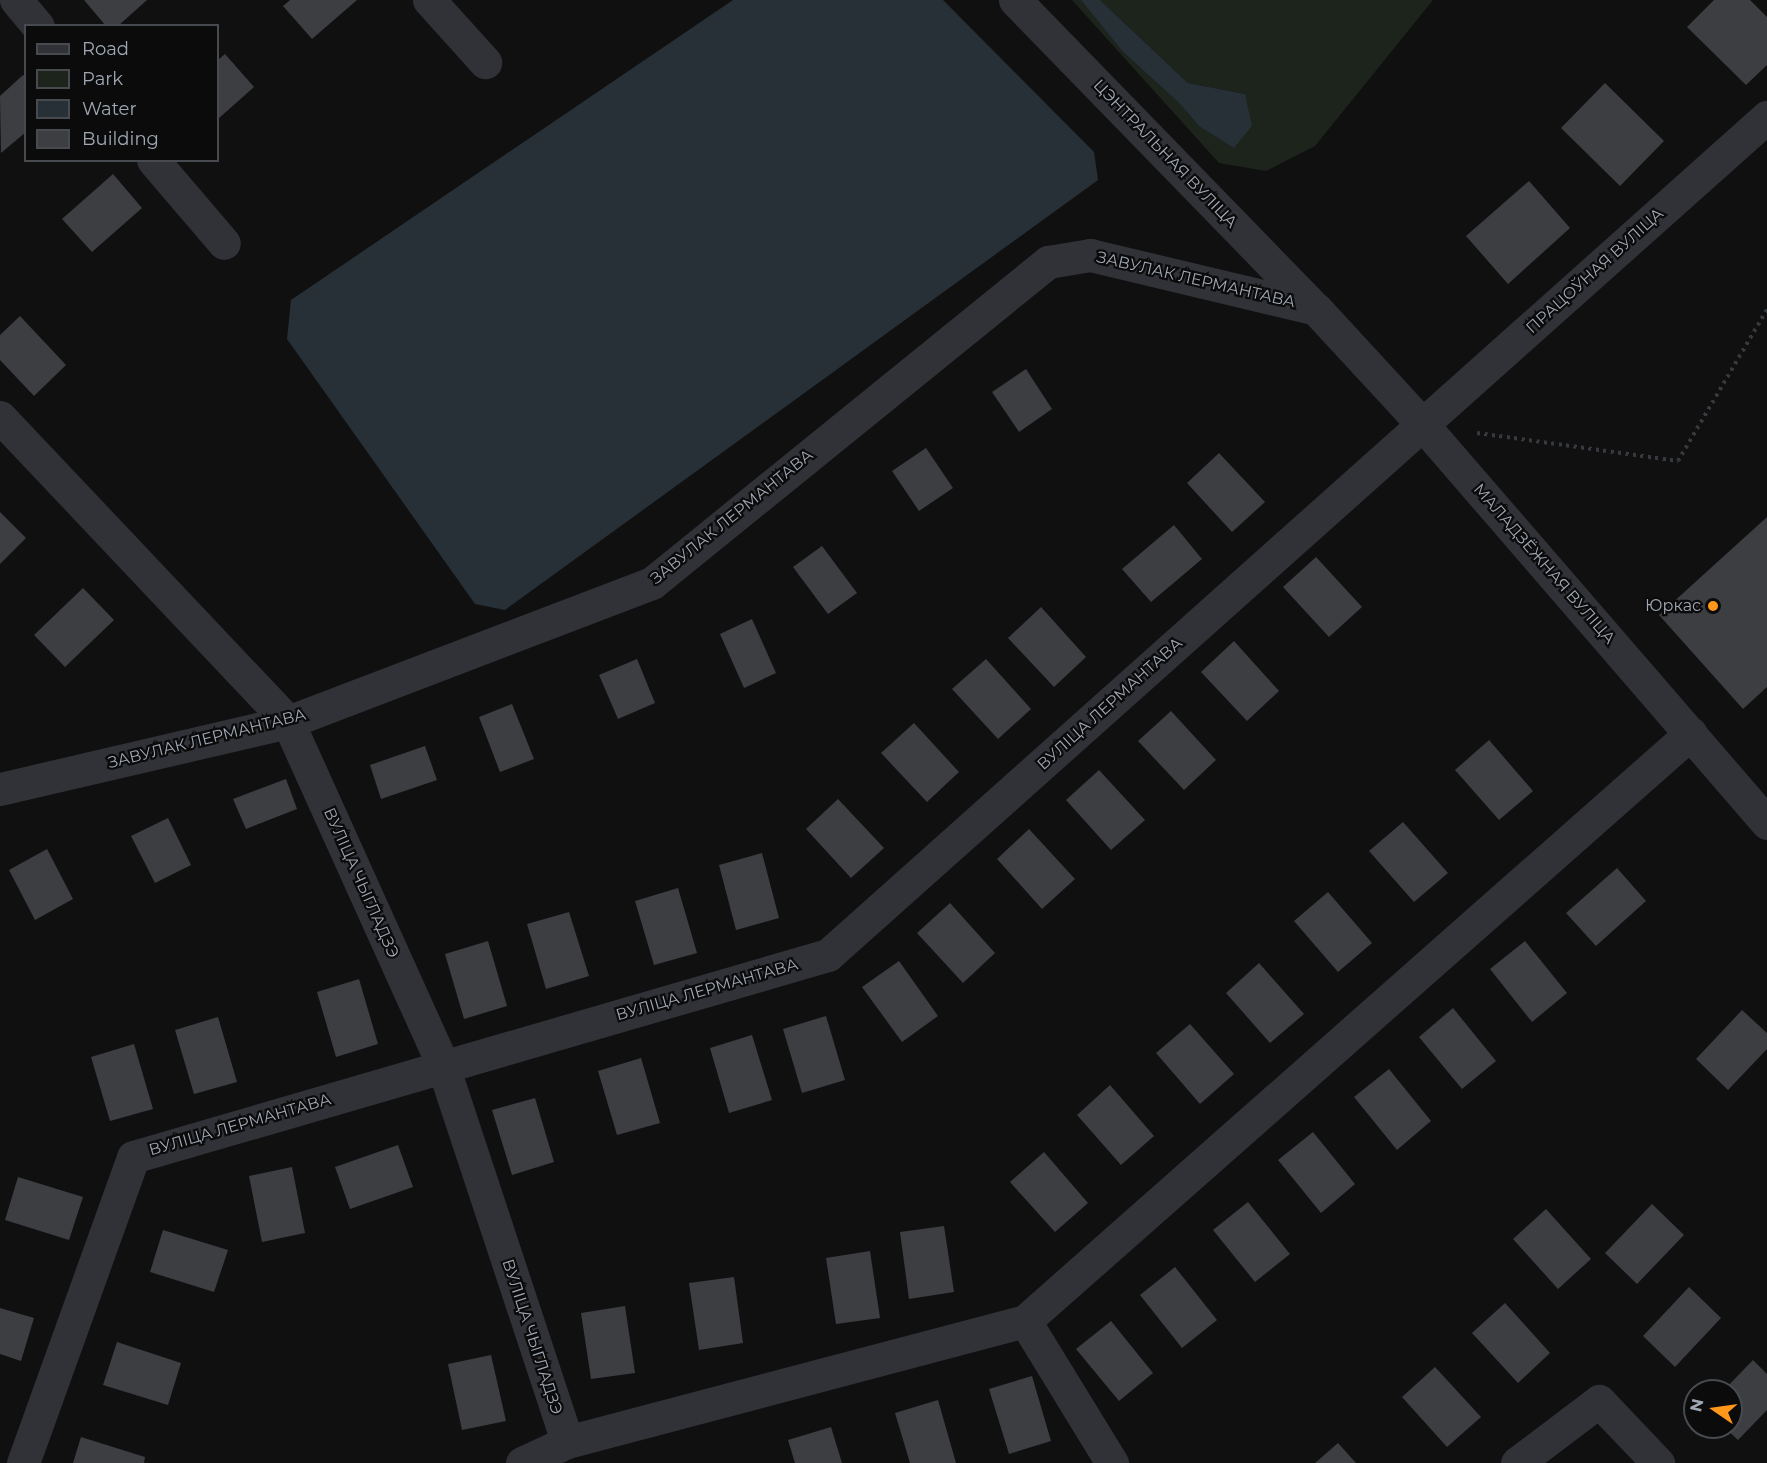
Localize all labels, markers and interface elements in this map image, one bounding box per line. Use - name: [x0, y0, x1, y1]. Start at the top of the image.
- legend: [24, 24, 219, 162]
- text: Road: [82, 38, 129, 60]
- text: Park: [82, 68, 123, 90]
- street label: ЦЭНТРАЛЬНАЯ ВУЛІЦА: [1089, 76, 1241, 232]
- text: Water: [82, 98, 137, 120]
- text: Building: [82, 128, 159, 150]
- street label: ПРАЦОЎНАЯ ВУЛІЦА: [1522, 204, 1668, 338]
- street label: ЗАВУЛАК ЛЕРМАНТАВА: [1095, 248, 1297, 312]
- street label: ЗАВУЛАК ЛЕРМАНТАВА: [647, 446, 817, 588]
- street label: МАЛАДЗЁЖНАЯ ВУЛІЦА: [1469, 480, 1619, 648]
- place label: Юркас: [1645, 596, 1701, 616]
- marker: Юркас: [1706, 599, 1720, 613]
- street label: ВУЛІЦА ЛЕРМАНТАВА: [1034, 634, 1186, 774]
- street label: ЗАВУЛАК ЛЕРМАНТАВА: [106, 705, 308, 773]
- street label: ВУЛІЦА ЧЫГЛАДЗЭ: [319, 805, 403, 961]
- street label: ВУЛІЦА ЛЕРМАНТАВА: [614, 955, 800, 1025]
- street label: ВУЛІЦА ЛЕРМАНТАВА: [147, 1090, 333, 1160]
- street label: ВУЛІЦА ЧЫГЛАДЗЭ: [498, 1257, 566, 1417]
- north arrow: [1683, 1379, 1743, 1439]
- text: N: [1686, 1397, 1708, 1414]

